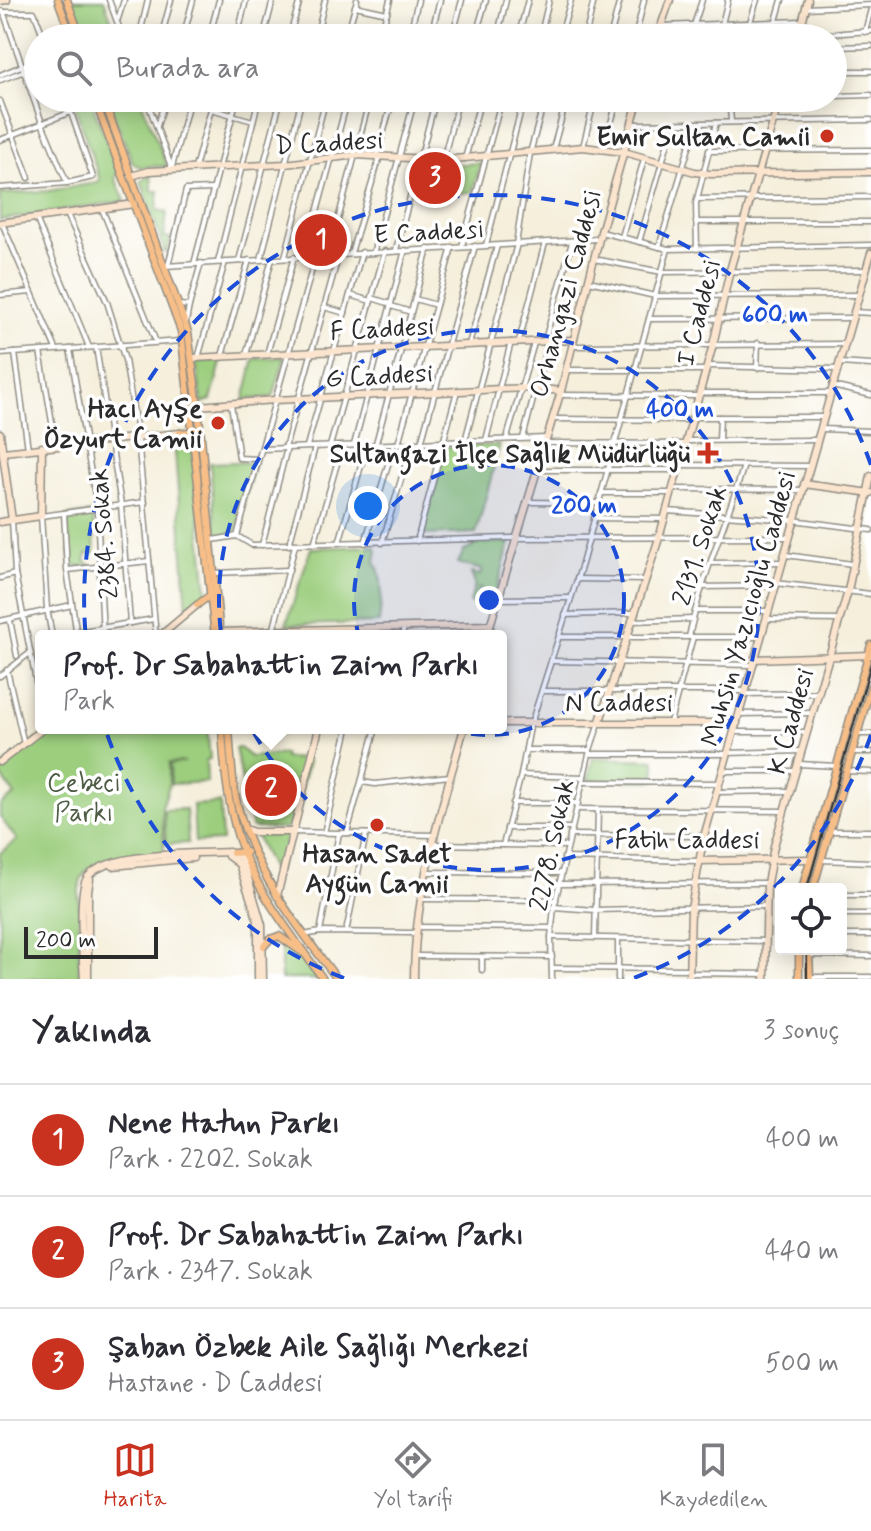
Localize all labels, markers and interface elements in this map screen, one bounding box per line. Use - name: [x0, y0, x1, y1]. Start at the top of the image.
- search box: [24, 24, 847, 112]
- icon: search: [52, 46, 96, 90]
- text: Burada ara: [116, 49, 259, 88]
- place label: Emir Sultan Camii: [596, 121, 811, 155]
- street label: D Caddesi: [274, 124, 384, 164]
- marker: Emir Sultan Camii: [818, 127, 836, 145]
- pin: 3: [409, 148, 461, 208]
- street label: Orhangazi Caddesi: [523, 186, 611, 401]
- pin: 1: [295, 210, 347, 270]
- street label: E Caddesi: [373, 213, 485, 253]
- street label: I Caddesi: [669, 255, 731, 370]
- text: 600 m: [742, 300, 808, 331]
- street label: F Caddesi: [329, 310, 435, 350]
- street label: G Caddesi: [325, 357, 434, 397]
- place label: Hacı Ayşe Özyurt Camii: [44, 393, 202, 457]
- text: 400 m: [646, 395, 714, 426]
- marker: Hacı Ayşe Özyurt Camii: [209, 414, 227, 432]
- place label: Sultangazi İlçe Sağlık Müdürlüğü: [330, 438, 690, 475]
- marker: Sultangazi İlçe Sağlık Müdürlüğü: [697, 442, 719, 464]
- street label: 2384. Sokak: [82, 467, 128, 601]
- street label: Muhsin Yazıcıoğlu Caddesi: [694, 467, 806, 751]
- street label: 2131. Sokak: [666, 481, 736, 610]
- your location: [348, 486, 388, 526]
- text: 200 m: [551, 491, 617, 522]
- centre of rings: [475, 586, 503, 614]
- popup: [35, 630, 507, 734]
- text: Prof. Dr Sabahattin Zaim Parkı: [63, 646, 479, 685]
- street label: K Caddesi: [761, 665, 823, 778]
- text: Park: [63, 685, 115, 719]
- street label: N Caddesi: [565, 687, 673, 721]
- pin: 2: [245, 760, 297, 820]
- park label: Cebeci Parkı: [47, 767, 121, 831]
- street label: 2278. Sokak: [522, 776, 584, 914]
- marker: Hasan Sadet Aygün Camii: [368, 816, 386, 834]
- street label: Fatih Caddesi: [614, 824, 760, 858]
- place label: Hasan Sadet Aygün Camii: [302, 838, 452, 905]
- map controls: [775, 883, 847, 955]
- button: locate: [775, 883, 847, 955]
- scale bar: [24, 923, 158, 959]
- text: 200 m: [36, 927, 96, 955]
- text: Yakında: [32, 1009, 152, 1054]
- text: 3 sonuç: [763, 1014, 839, 1048]
- text: Nene Hatun Parkı: [108, 1104, 340, 1143]
- text: 1: [52, 1123, 64, 1157]
- text: 400 m: [766, 1123, 839, 1157]
- text: Park · 2202. Sokak: [108, 1143, 313, 1177]
- text: Prof. Dr Sabahattin Zaim Parkı: [108, 1216, 524, 1255]
- text: 2: [52, 1235, 64, 1269]
- text: 440 m: [765, 1235, 839, 1269]
- text: Park · 2347. Sokak: [108, 1255, 313, 1289]
- text: Şaban Özbek Aile Sağlığı Merkezi: [108, 1328, 528, 1367]
- text: 3: [52, 1347, 64, 1381]
- text: 500 m: [765, 1347, 839, 1381]
- text: Hastane · D Caddesi: [108, 1367, 322, 1401]
- tab: Harita: [104, 1438, 167, 1514]
- tab: Yol tarifi: [374, 1438, 452, 1514]
- tab: Kaydedilen: [659, 1438, 767, 1514]

